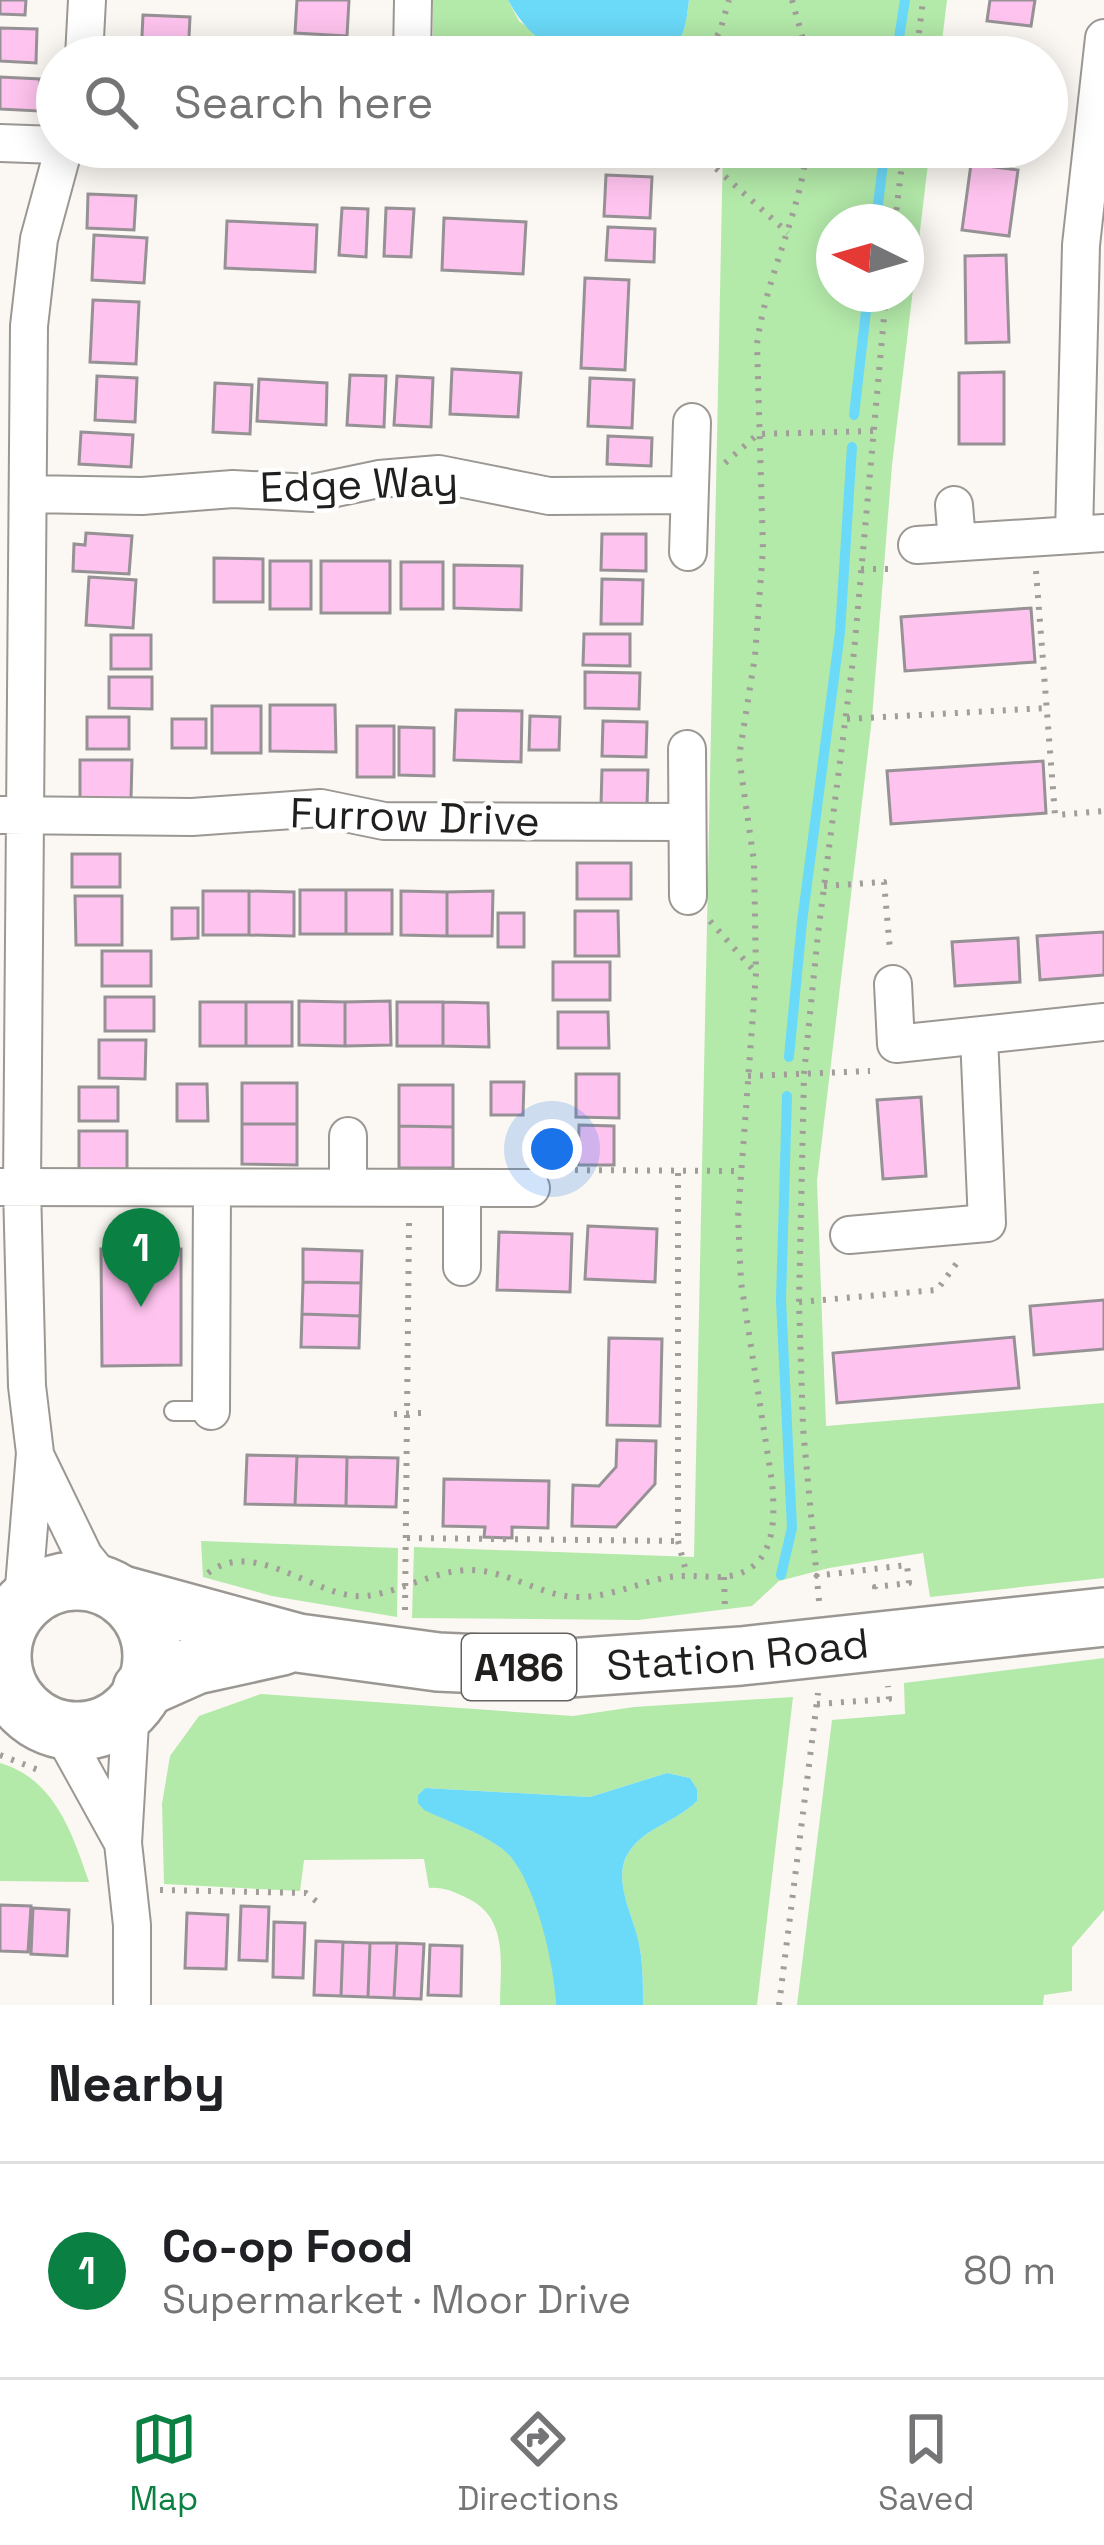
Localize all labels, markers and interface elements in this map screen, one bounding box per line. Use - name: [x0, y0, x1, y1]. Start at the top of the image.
- search box: [36, 36, 1068, 168]
- icon: search: [78, 69, 144, 135]
- text: Search here: [174, 74, 433, 131]
- north arrow: [816, 204, 924, 312]
- street label: Edge Way: [259, 454, 459, 514]
- street label: Furrow Drive: [289, 786, 541, 848]
- your location: [522, 1119, 582, 1179]
- pin: 1: [102, 1208, 180, 1307]
- street label: Station Road: [605, 1616, 871, 1692]
- road number: A186: [462, 1634, 576, 1700]
- text: Nearby: [48, 2051, 225, 2116]
- text: Co-op Food: [162, 2218, 413, 2275]
- text: 1: [78, 2246, 96, 2295]
- text: 80 m: [963, 2246, 1056, 2295]
- text: Supermarket · Moor Drive: [162, 2275, 631, 2324]
- tab: Map: [130, 2406, 198, 2520]
- tab: Directions: [457, 2406, 619, 2520]
- tab: Saved: [878, 2406, 974, 2520]

